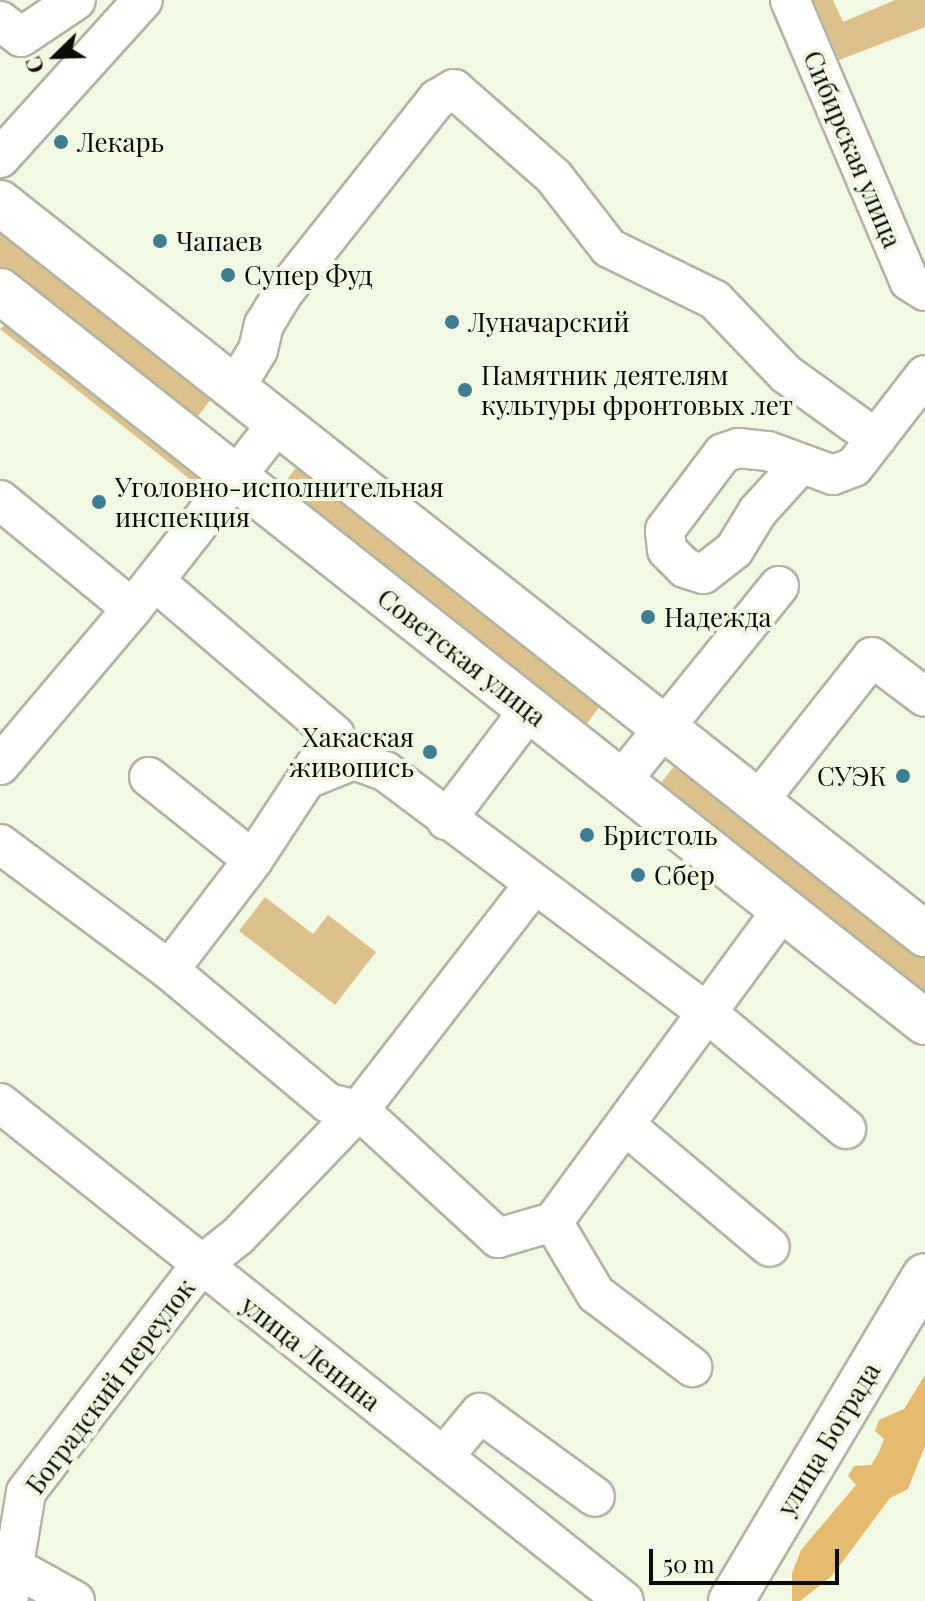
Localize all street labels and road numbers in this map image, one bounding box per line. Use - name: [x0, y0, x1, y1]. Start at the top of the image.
- street label: Сибирская улица: [797, 46, 909, 252]
- street label: Советская улица: [372, 582, 552, 732]
- street label: Боградский переулок: [19, 1272, 201, 1500]
- street label: улица Ленина: [235, 1289, 387, 1417]
- street label: улица Бограда: [770, 1357, 886, 1521]

